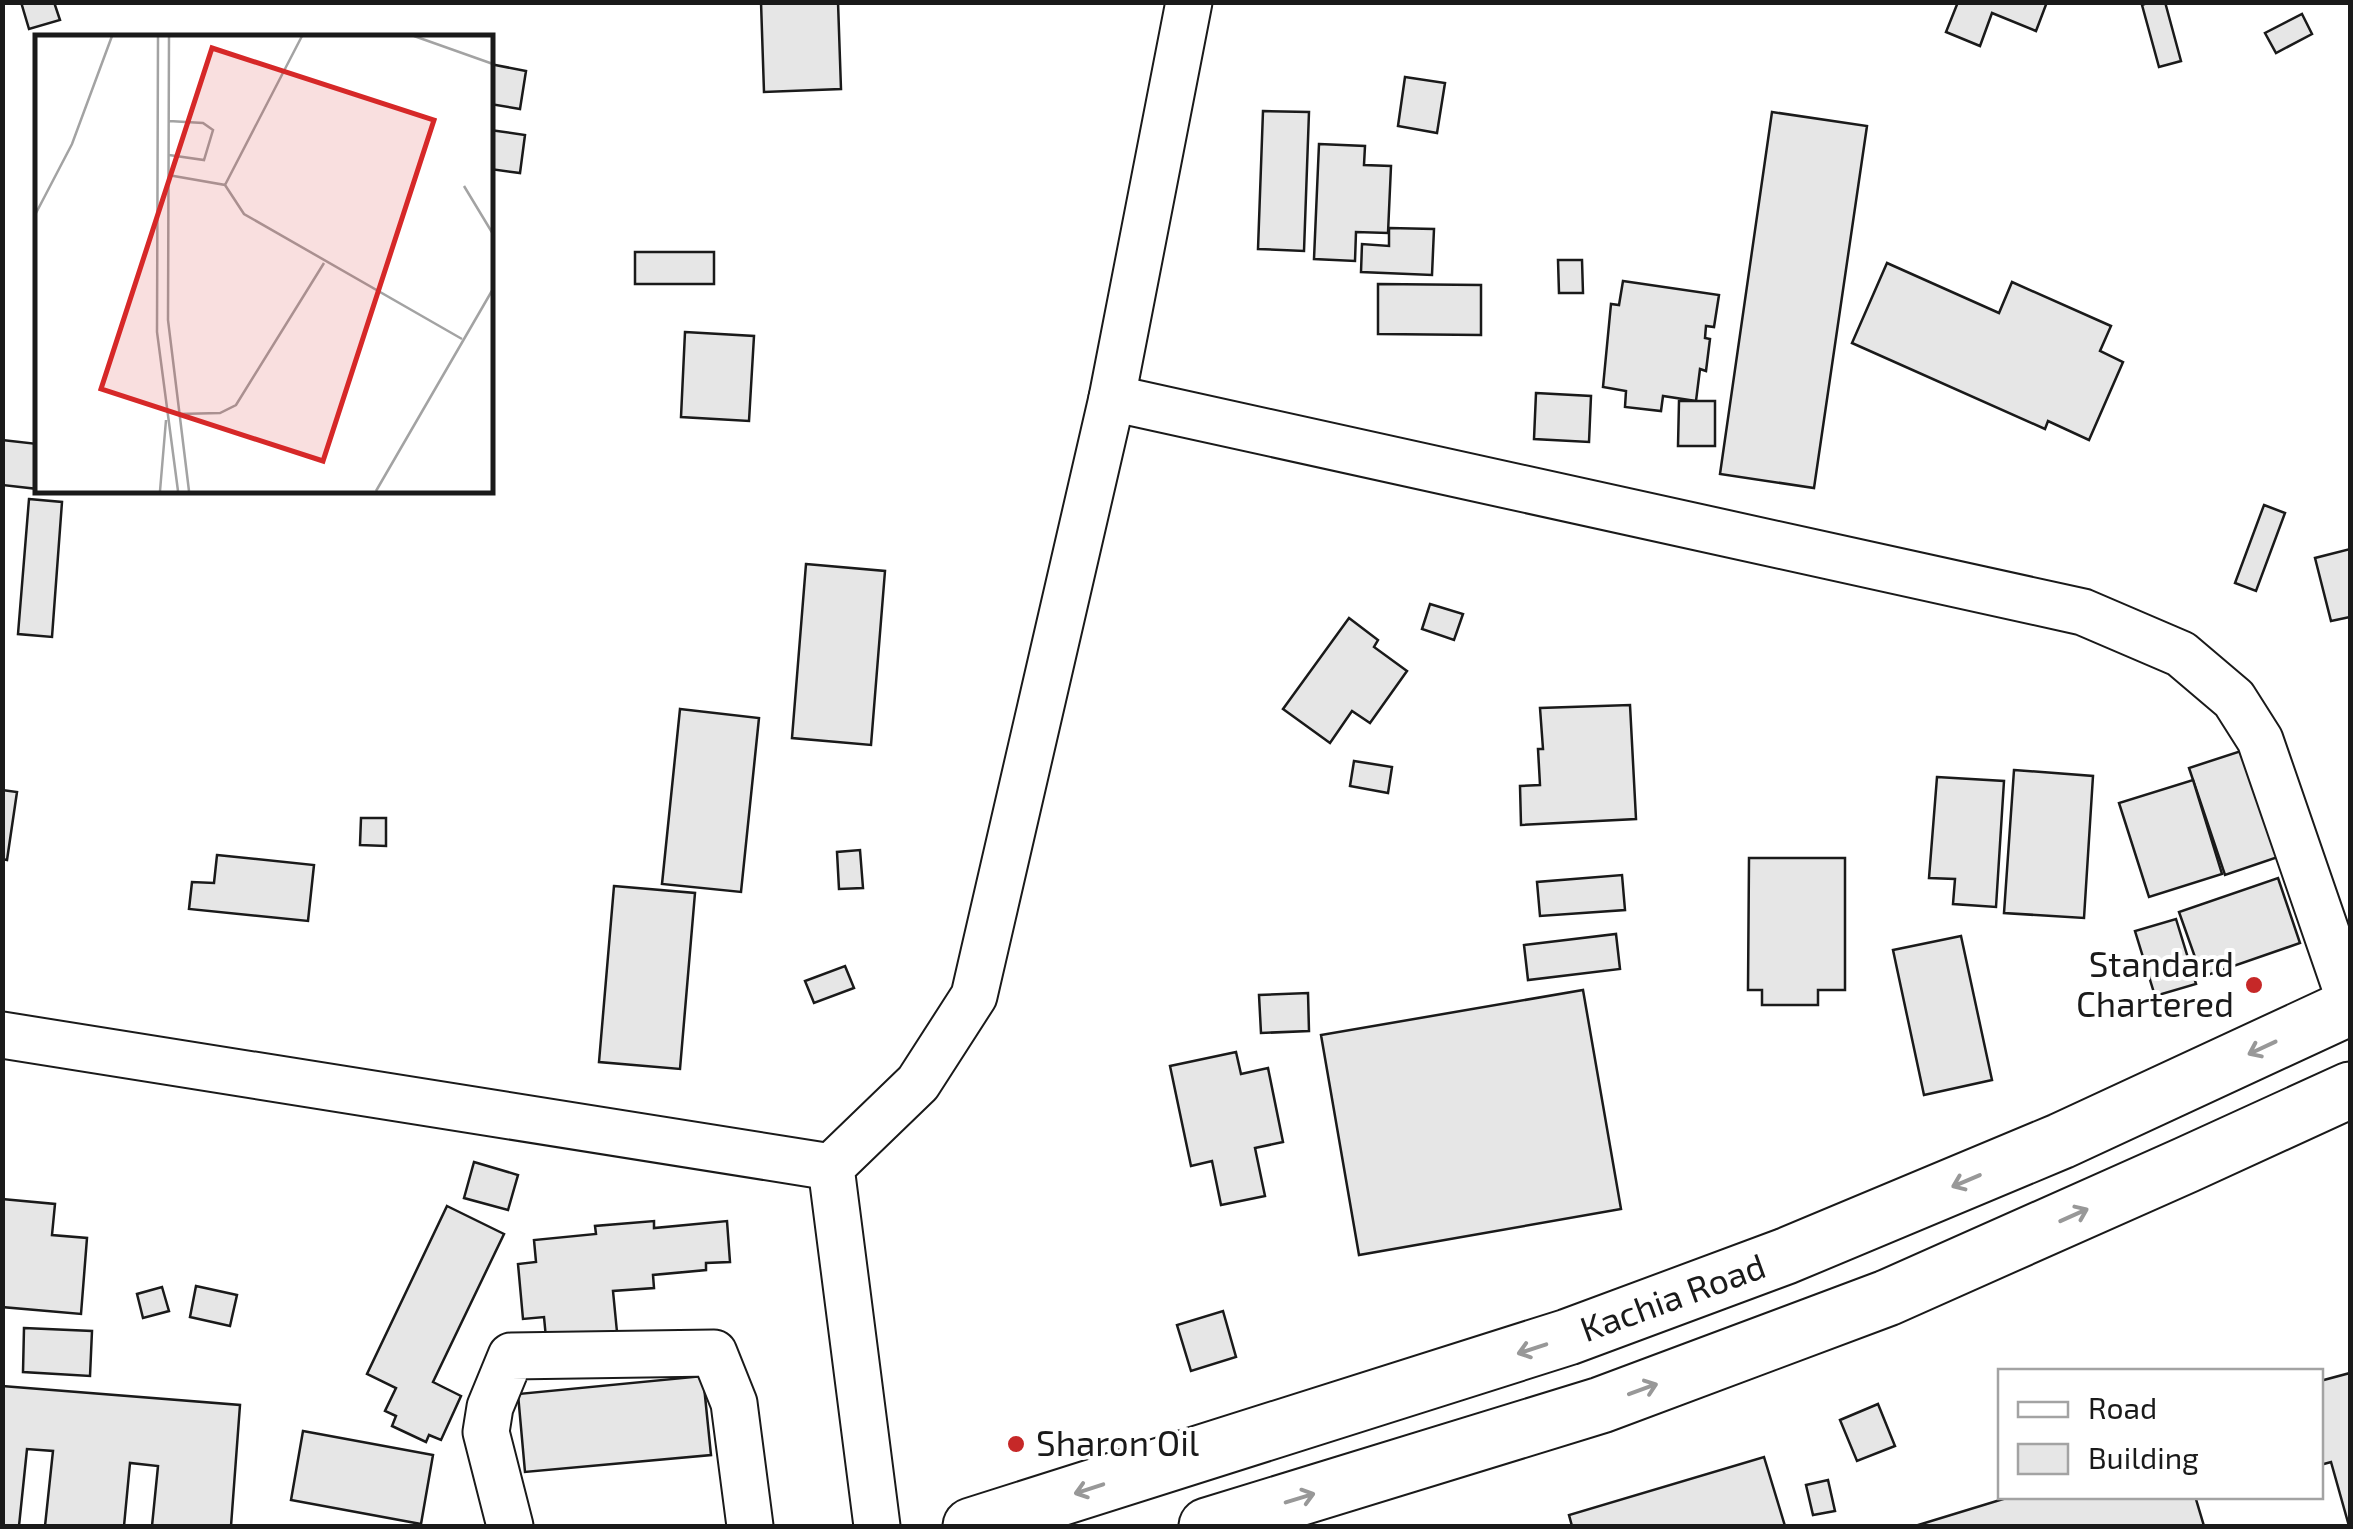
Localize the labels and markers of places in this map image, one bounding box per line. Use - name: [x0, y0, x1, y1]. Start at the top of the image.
- place label: Standard Chartered: [2076, 942, 2234, 1024]
- marker: Standard Chartered: [2243, 974, 2265, 996]
- place label: Sharon Oil: [1036, 1421, 1200, 1463]
- marker: Sharon Oil: [1005, 1433, 1027, 1455]

